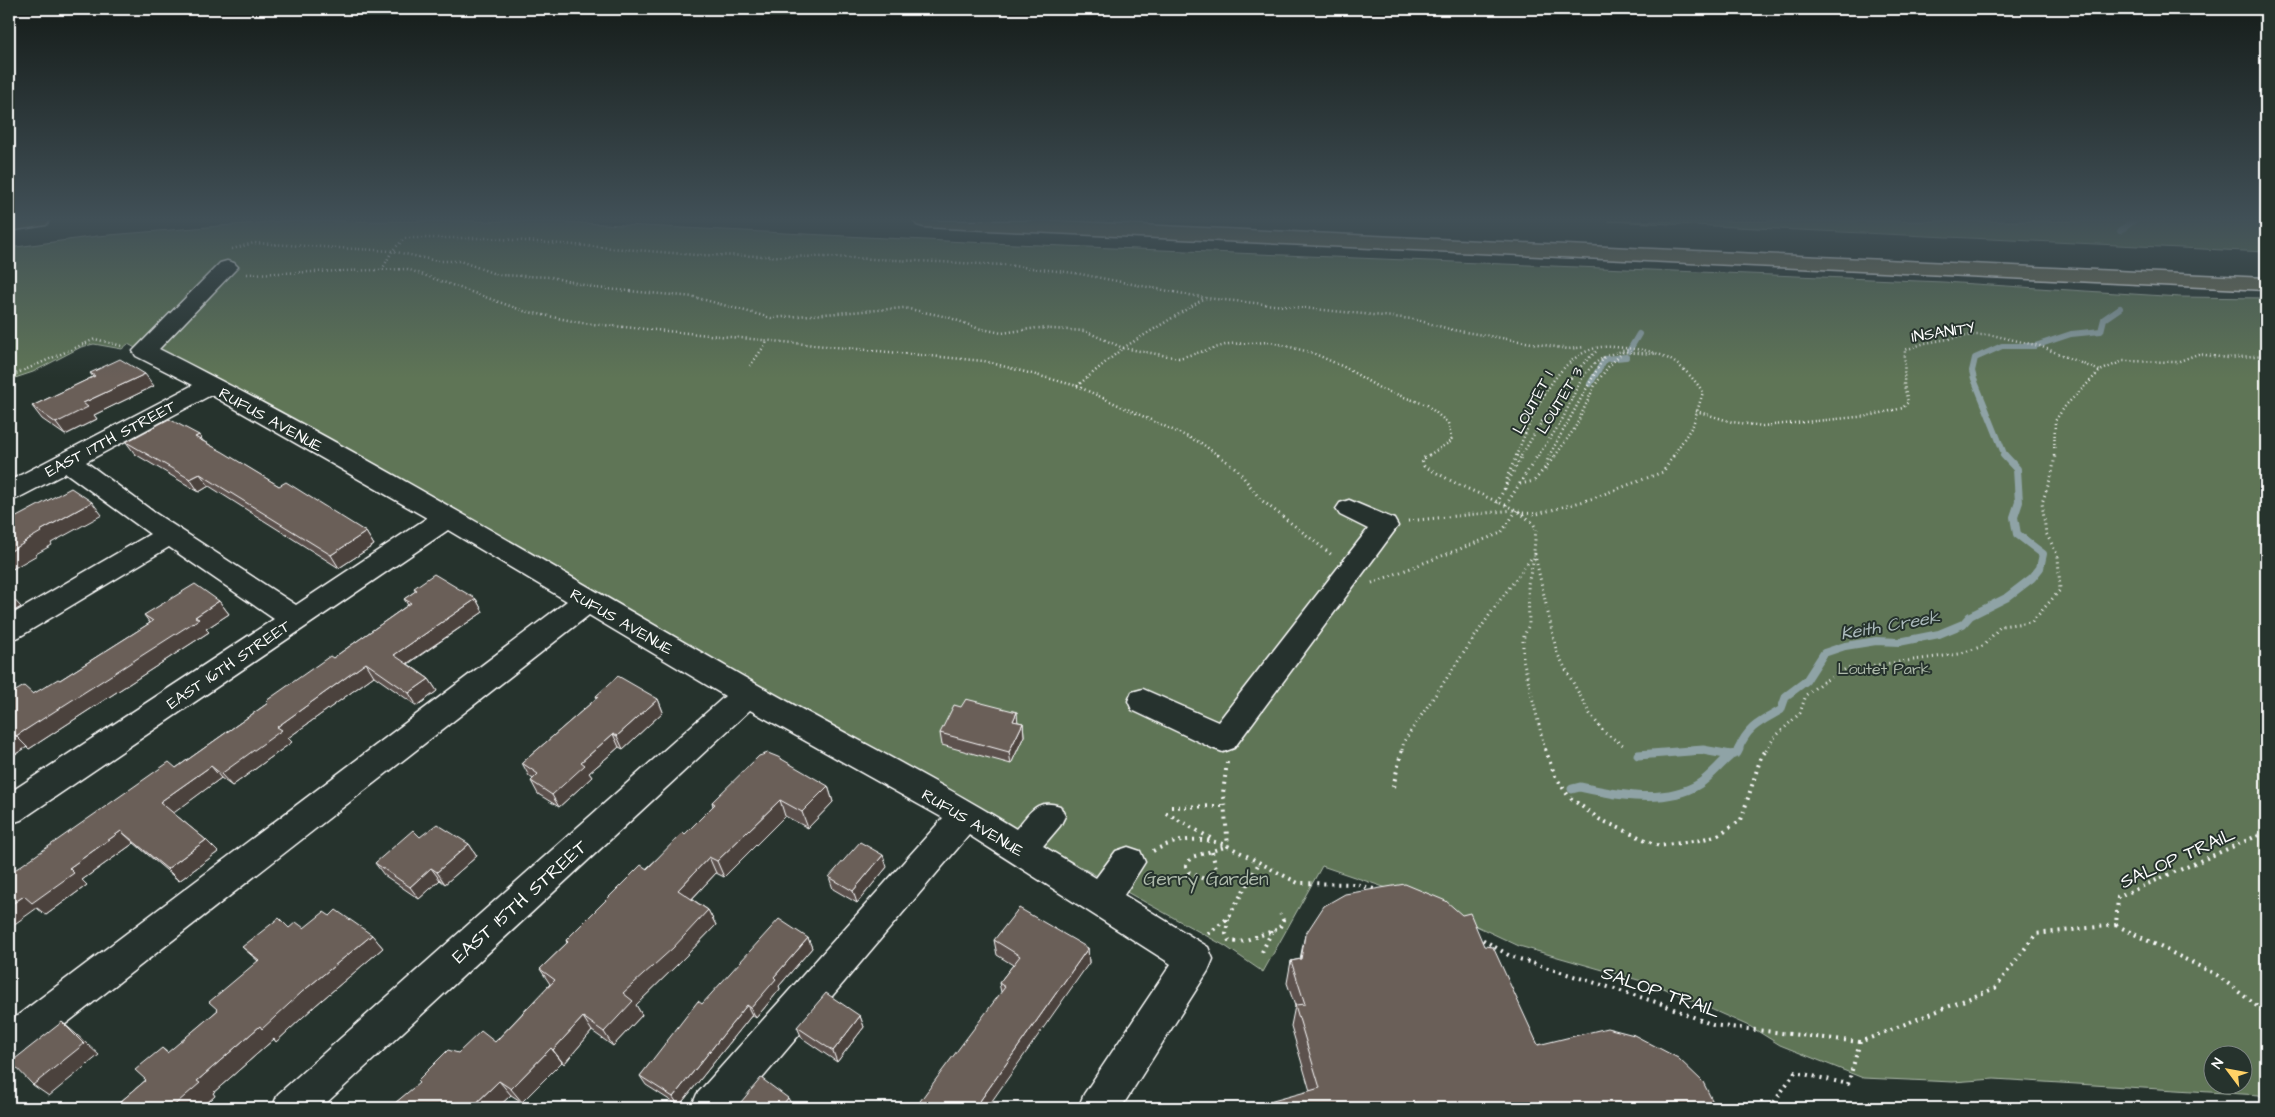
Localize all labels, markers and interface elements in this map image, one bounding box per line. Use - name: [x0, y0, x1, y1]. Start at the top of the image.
- street label: INSANITY: [1910, 316, 1977, 348]
- street label: LOUTET 3: [1531, 363, 1589, 438]
- street label: LOUTET 1: [1507, 367, 1559, 438]
- street label: RUFUS AVENUE: [215, 382, 327, 458]
- street label: EAST 17TH STREET: [41, 395, 180, 483]
- street label: RUFUS AVENUE: [566, 583, 677, 661]
- water label: Keith Creek: [1839, 604, 1942, 646]
- street label: EAST 16TH STREET: [162, 615, 295, 715]
- park label: Loutet Park: [1837, 658, 1931, 680]
- street label: RUFUS AVENUE: [917, 784, 1028, 862]
- street label: SALOP TRAIL: [2116, 821, 2240, 896]
- street label: EAST 15TH STREET: [446, 834, 594, 970]
- park label: Gerry Garden: [1143, 866, 1269, 894]
- street label: SALOP TRAIL: [1598, 960, 1723, 1025]
- north arrow: [2202, 1044, 2252, 1094]
- text: N: [2207, 1054, 2229, 1073]

